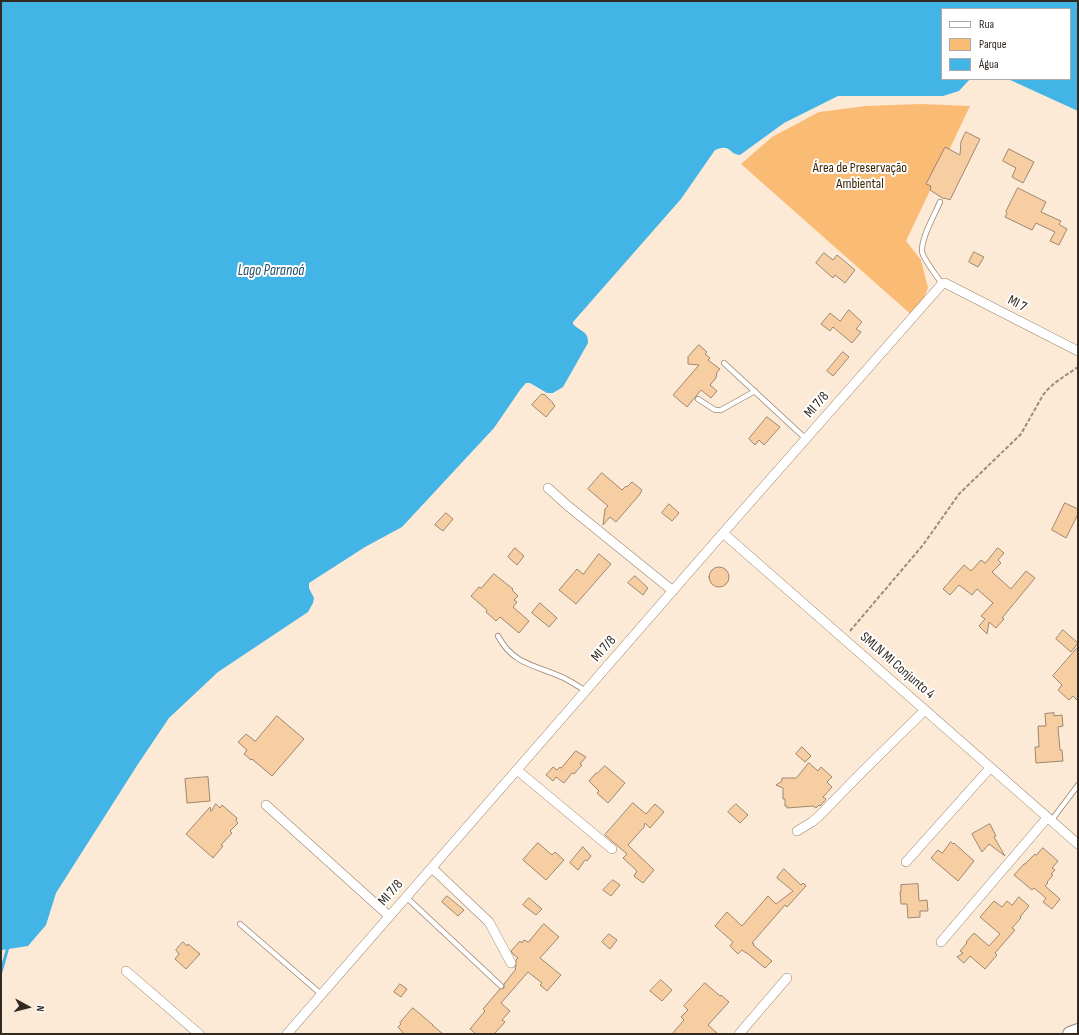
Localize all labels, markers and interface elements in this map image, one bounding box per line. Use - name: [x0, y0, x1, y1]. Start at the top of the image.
- legend: [941, 8, 1071, 80]
- text: Rua: [979, 17, 994, 32]
- text: Parque: [979, 37, 1007, 52]
- text: Água: [979, 57, 999, 72]
- park label: Área de Preservação Ambiental: [813, 160, 907, 192]
- water label: Lago Paranoá: [238, 262, 304, 280]
- street label: MI 7: [1005, 292, 1029, 316]
- street label: MI 7/8: [801, 389, 833, 421]
- street label: SMLN MI Conjunto 4: [856, 629, 938, 703]
- street label: MI 7/8: [588, 633, 620, 665]
- street label: MI 7/8: [375, 877, 407, 909]
- north arrow: [8, 987, 48, 1027]
- text: N: [34, 1005, 47, 1012]

